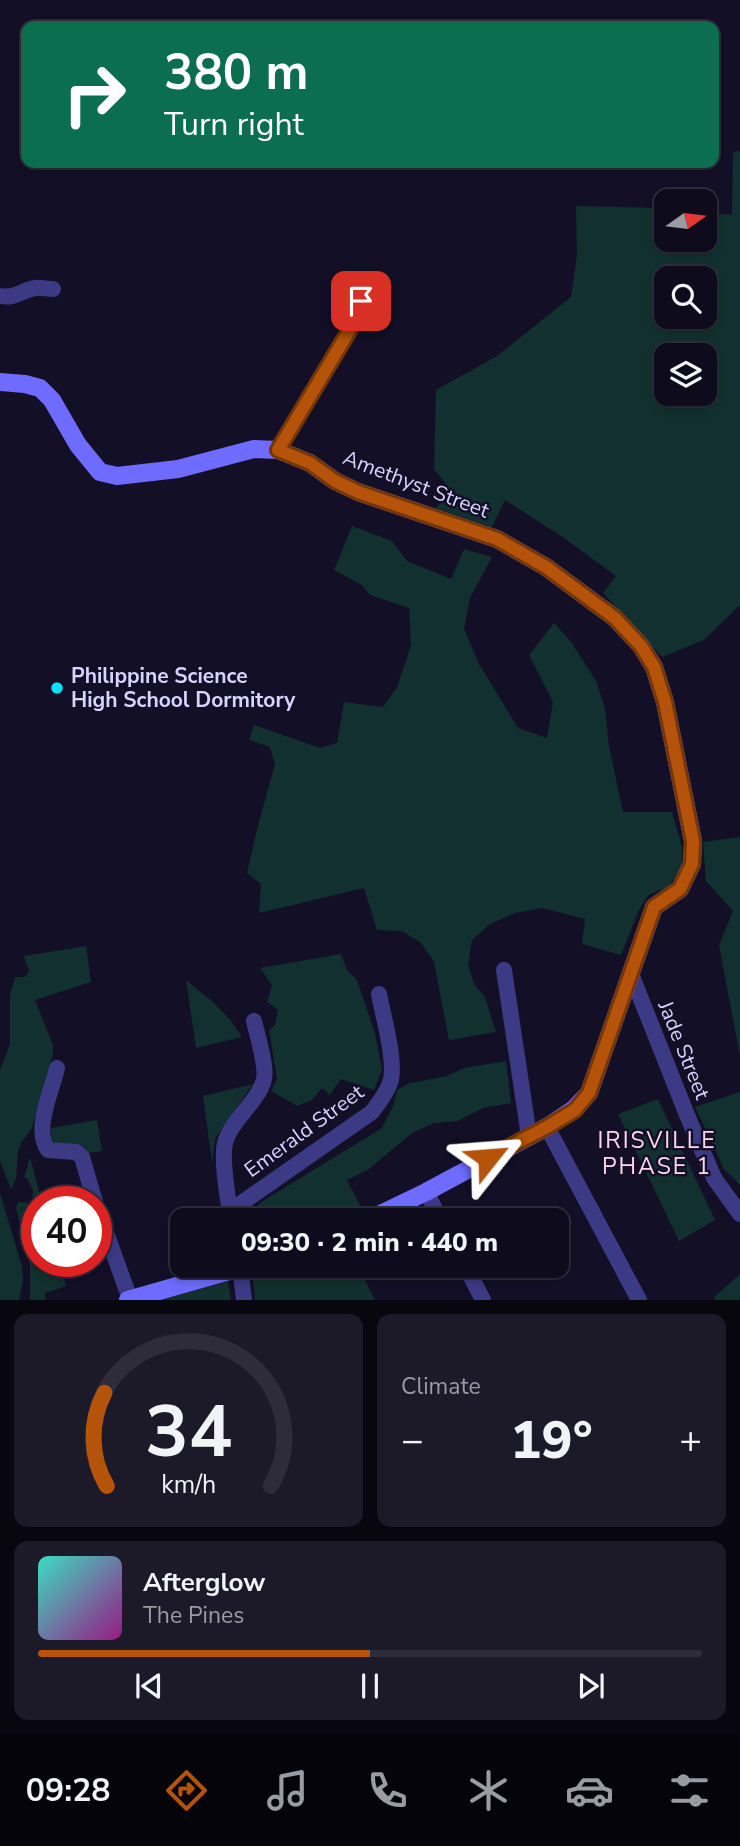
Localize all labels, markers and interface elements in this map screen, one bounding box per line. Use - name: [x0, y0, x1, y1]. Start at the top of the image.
- text: 380 m: [164, 39, 308, 106]
- icon: right: [49, 49, 140, 140]
- text: Turn right: [164, 103, 304, 146]
- north arrow: [654, 189, 718, 252]
- map controls: [654, 189, 717, 406]
- button: search: [654, 266, 717, 329]
- pin: [331, 271, 391, 331]
- icon: arrive: [342, 282, 380, 320]
- button: layers: [654, 343, 717, 406]
- street label: Amethyst Street: [339, 443, 494, 525]
- place label: Philippine Science High School Dormitory: [71, 662, 296, 714]
- marker: Philippine Science High School Dormitory: [49, 680, 65, 696]
- street label: Jade Street: [651, 996, 717, 1104]
- street label: Emerald Street: [239, 1078, 370, 1184]
- position arrow: [451, 1121, 525, 1195]
- district label: IRISVILLE PHASE 1: [597, 1125, 717, 1182]
- speed limit sign: 40: [21, 1186, 112, 1277]
- text: 09:30 · 2 min · 440 m: [241, 1225, 498, 1260]
- text: Climate: [401, 1371, 481, 1402]
- text: 34: [145, 1383, 232, 1483]
- text: 19°: [510, 1405, 593, 1476]
- text: −: [401, 1415, 424, 1466]
- text: +: [679, 1415, 702, 1466]
- text: km/h: [161, 1468, 216, 1502]
- text: Afterglow: [143, 1565, 266, 1600]
- text: The Pines: [143, 1600, 244, 1631]
- icon: previous: [130, 1667, 168, 1705]
- icon: pause: [351, 1667, 389, 1705]
- icon: next: [572, 1667, 610, 1705]
- icon: directions: [162, 1766, 211, 1815]
- icon: music: [263, 1766, 312, 1815]
- icon: phone: [363, 1766, 412, 1815]
- icon: climate: [464, 1766, 513, 1815]
- icon: car: [565, 1766, 614, 1815]
- icon: filters: [665, 1766, 714, 1815]
- text: 09:28: [26, 1769, 111, 1812]

